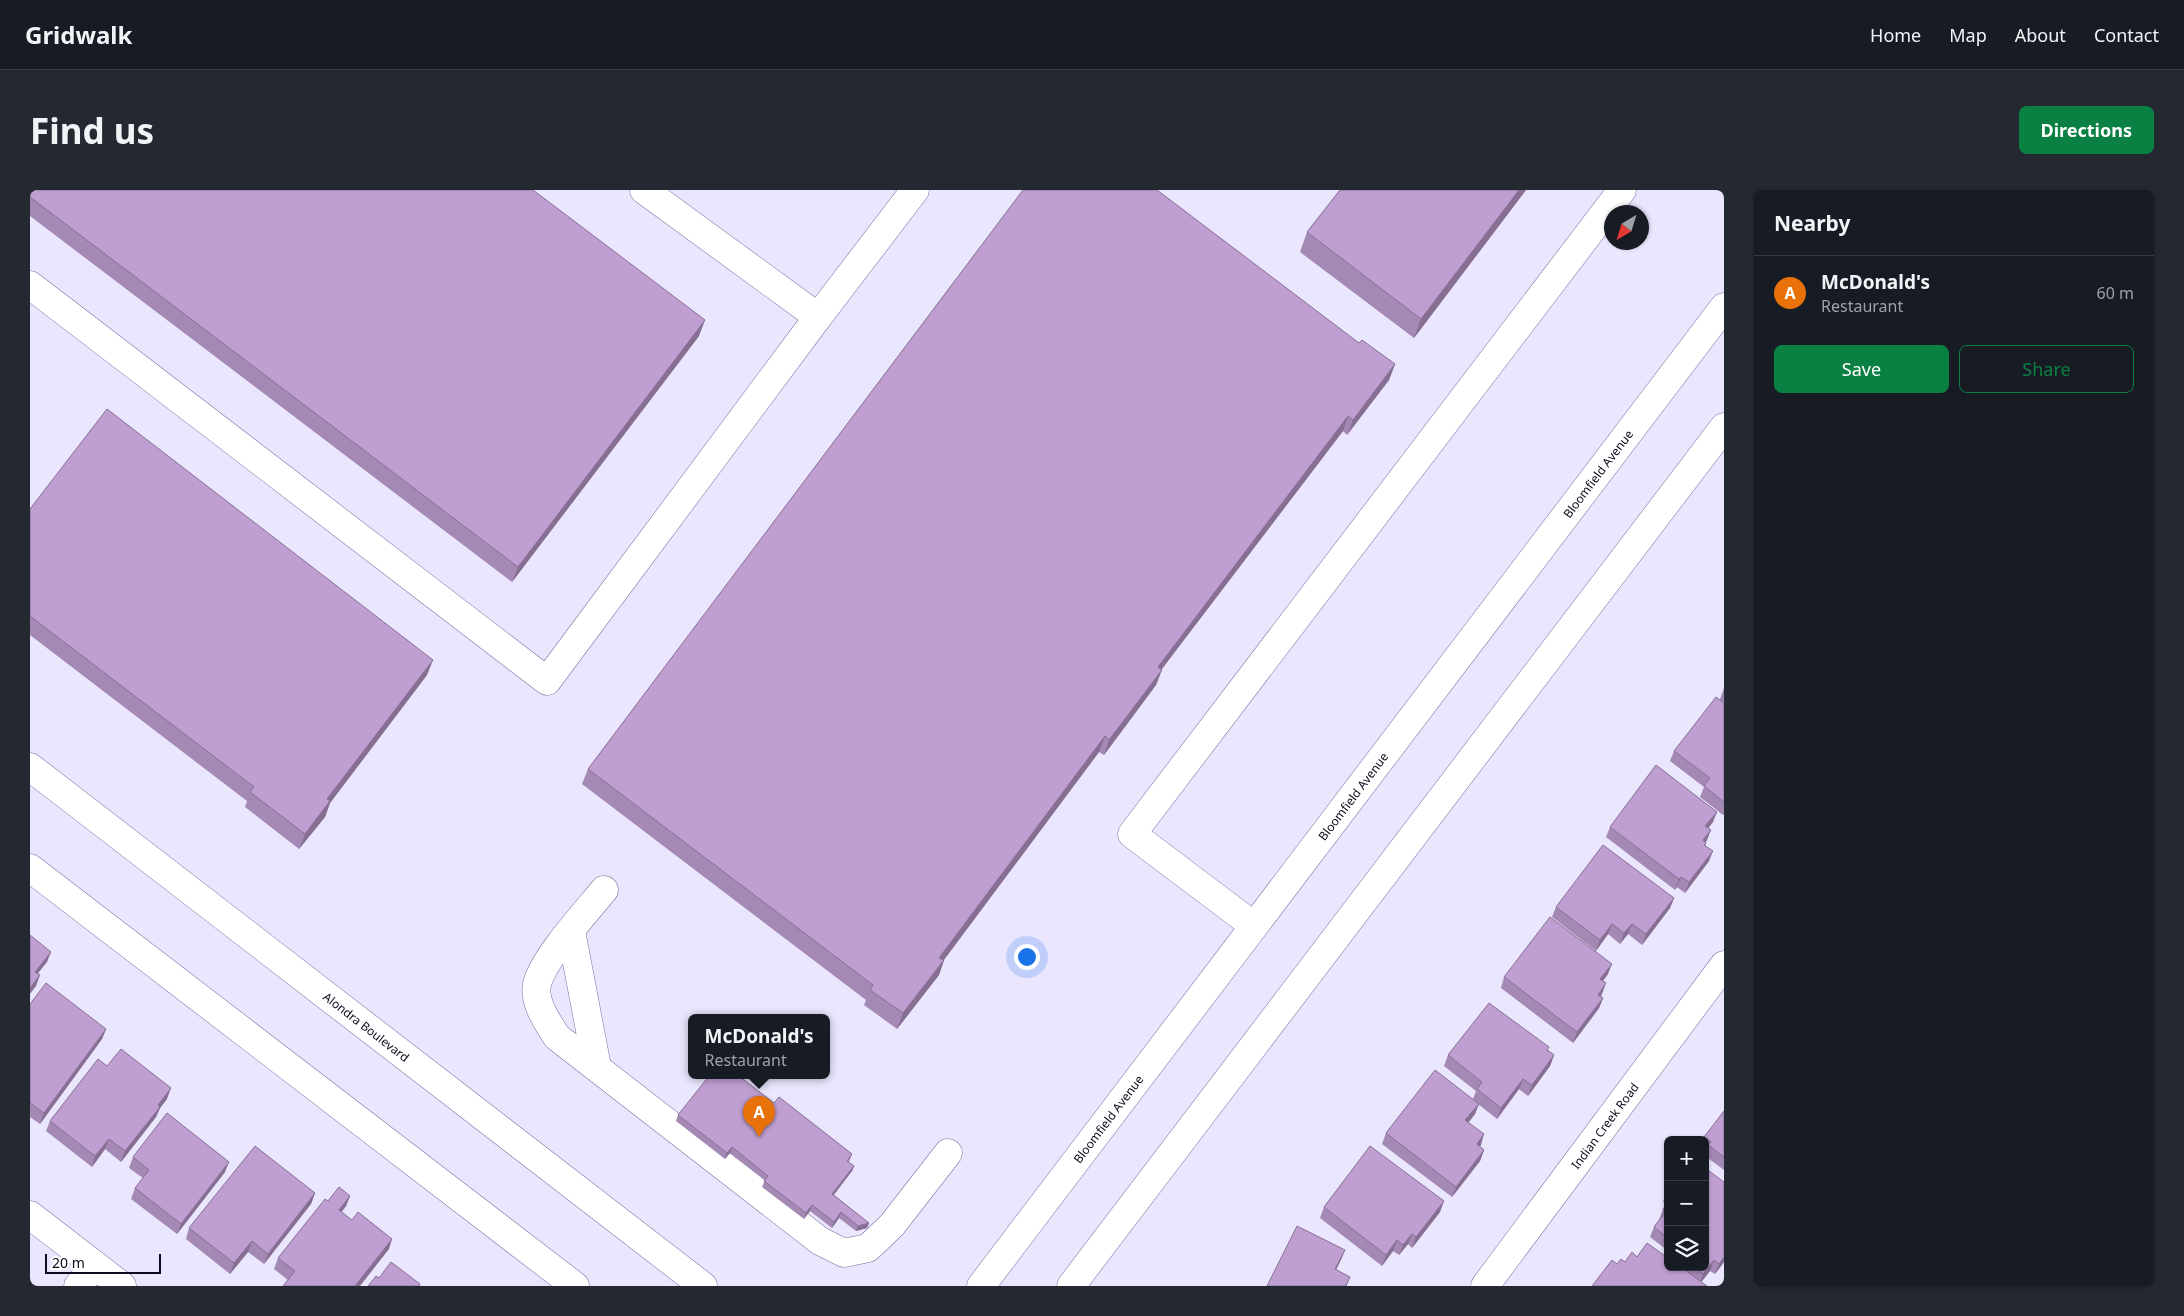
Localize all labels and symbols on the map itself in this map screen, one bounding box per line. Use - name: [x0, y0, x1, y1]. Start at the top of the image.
- north arrow: [1604, 205, 1649, 250]
- street label: Bloomfield Avenue: [1559, 426, 1637, 521]
- street label: Bloomfield Avenue: [1314, 748, 1392, 844]
- your location: [1014, 944, 1040, 970]
- street label: Alondra Boulevard: [320, 988, 413, 1065]
- street label: Bloomfield Avenue: [1069, 1071, 1147, 1166]
- street label: Indian Creek Road: [1567, 1079, 1642, 1172]
- pin: A: [743, 1096, 775, 1137]
- scale bar: [45, 1251, 161, 1274]

